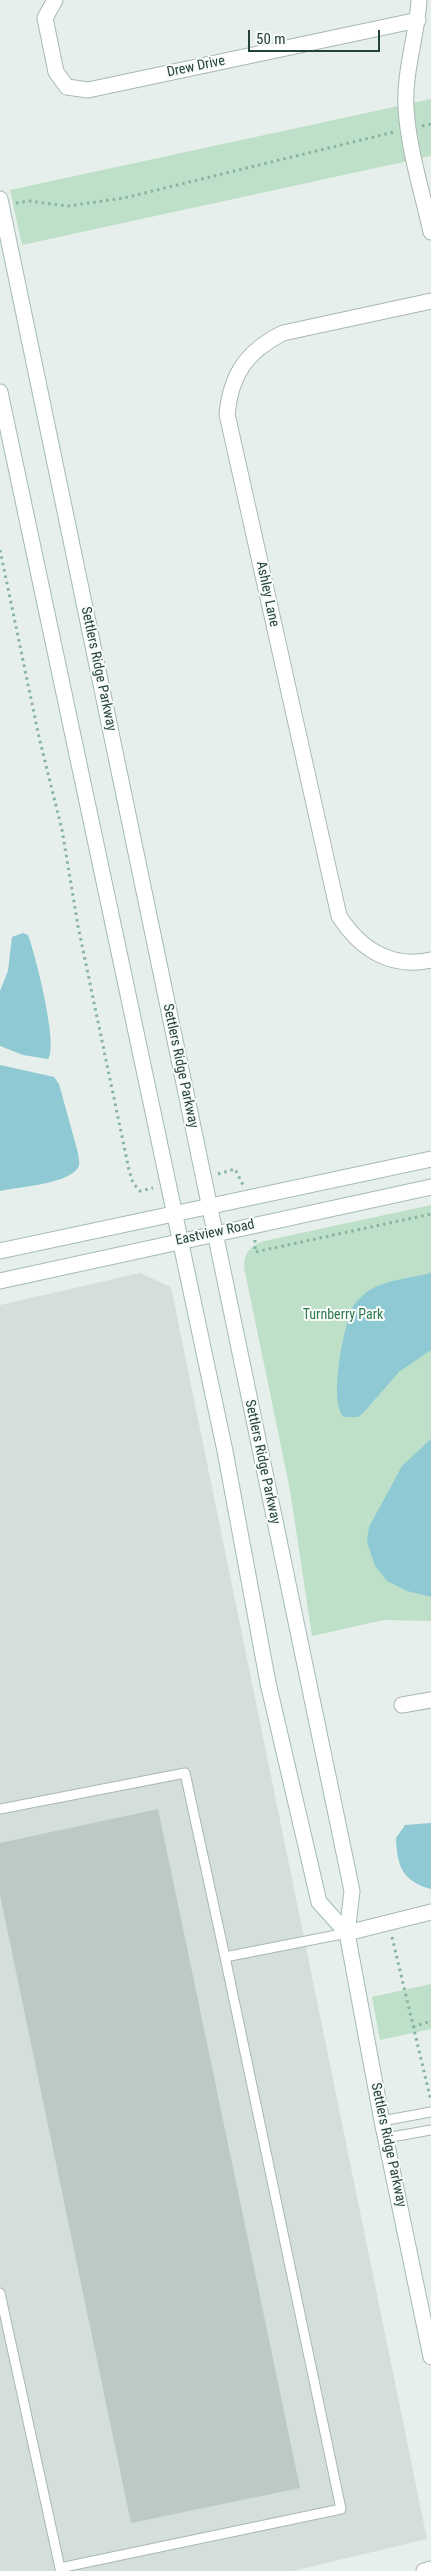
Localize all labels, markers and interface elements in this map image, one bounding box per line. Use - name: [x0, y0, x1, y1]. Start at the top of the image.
- scale bar: [251, 20, 384, 52]
- text: 50 m: [256, 30, 286, 48]
- street label: Drew Drive: [165, 53, 227, 81]
- street label: Ashley Lane: [252, 560, 282, 628]
- street label: Settlers Ridge Parkway: [77, 605, 119, 733]
- street label: Settlers Ridge Parkway: [159, 1002, 201, 1130]
- street label: Eastview Road: [174, 1216, 256, 1250]
- park label: Turnberry Park: [303, 1307, 383, 1323]
- street label: Settlers Ridge Parkway: [241, 1398, 283, 1526]
- street label: Settlers Ridge Parkway: [367, 2081, 409, 2209]

